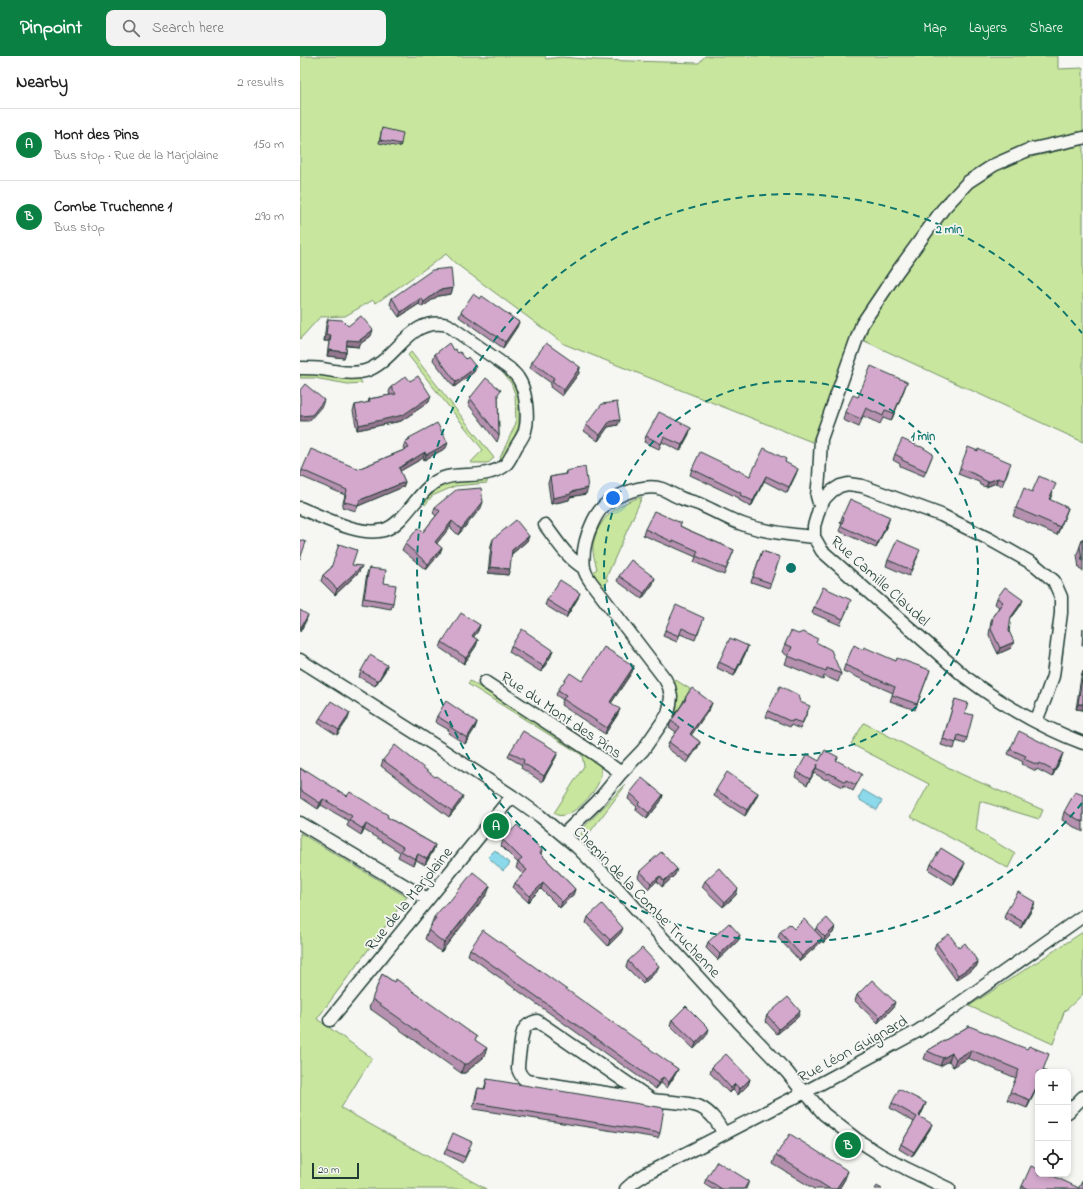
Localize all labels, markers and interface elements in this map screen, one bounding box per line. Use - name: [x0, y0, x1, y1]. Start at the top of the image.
- search box: [106, 10, 386, 46]
- text: Pinpoint: [20, 15, 82, 42]
- icon: search: [120, 17, 142, 39]
- text: Search here: [152, 17, 224, 39]
- text: Map: [923, 18, 947, 39]
- text: Layers: [969, 18, 1007, 39]
- text: Share: [1029, 18, 1063, 39]
- text: Nearby: [16, 70, 68, 95]
- text: 2 results: [237, 73, 284, 92]
- text: Mont des Pins: [54, 124, 139, 146]
- text: A: [25, 135, 33, 154]
- text: 150 m: [253, 135, 284, 154]
- text: Bus stop · Rue de la Marjolaine: [54, 146, 218, 165]
- text: Combe Truchenne 1: [54, 196, 172, 218]
- text: B: [25, 207, 33, 226]
- text: 290 m: [255, 207, 284, 226]
- text: Bus stop: [54, 218, 105, 237]
- text: 2 min: [935, 221, 962, 239]
- text: 1 min: [911, 428, 935, 446]
- your location: [603, 488, 623, 508]
- street label: Rue Camille Claudel: [825, 530, 935, 633]
- centre of rings: [784, 561, 798, 575]
- street label: Rue du Mont des Pins: [495, 666, 626, 765]
- pin: A: [483, 811, 509, 841]
- street label: Chemin de la Combe Truchenne: [567, 821, 726, 984]
- street label: Rue de la Marjolaine: [360, 841, 460, 957]
- street label: Rue Léon Guignard: [794, 1010, 912, 1090]
- map controls: [1035, 1069, 1071, 1177]
- button: +: [1035, 1069, 1071, 1105]
- button: −: [1035, 1105, 1071, 1141]
- pin: B: [835, 1130, 861, 1160]
- button: locate: [1035, 1141, 1071, 1177]
- scale bar: [312, 1161, 359, 1180]
- text: 20 m: [318, 1162, 340, 1178]

